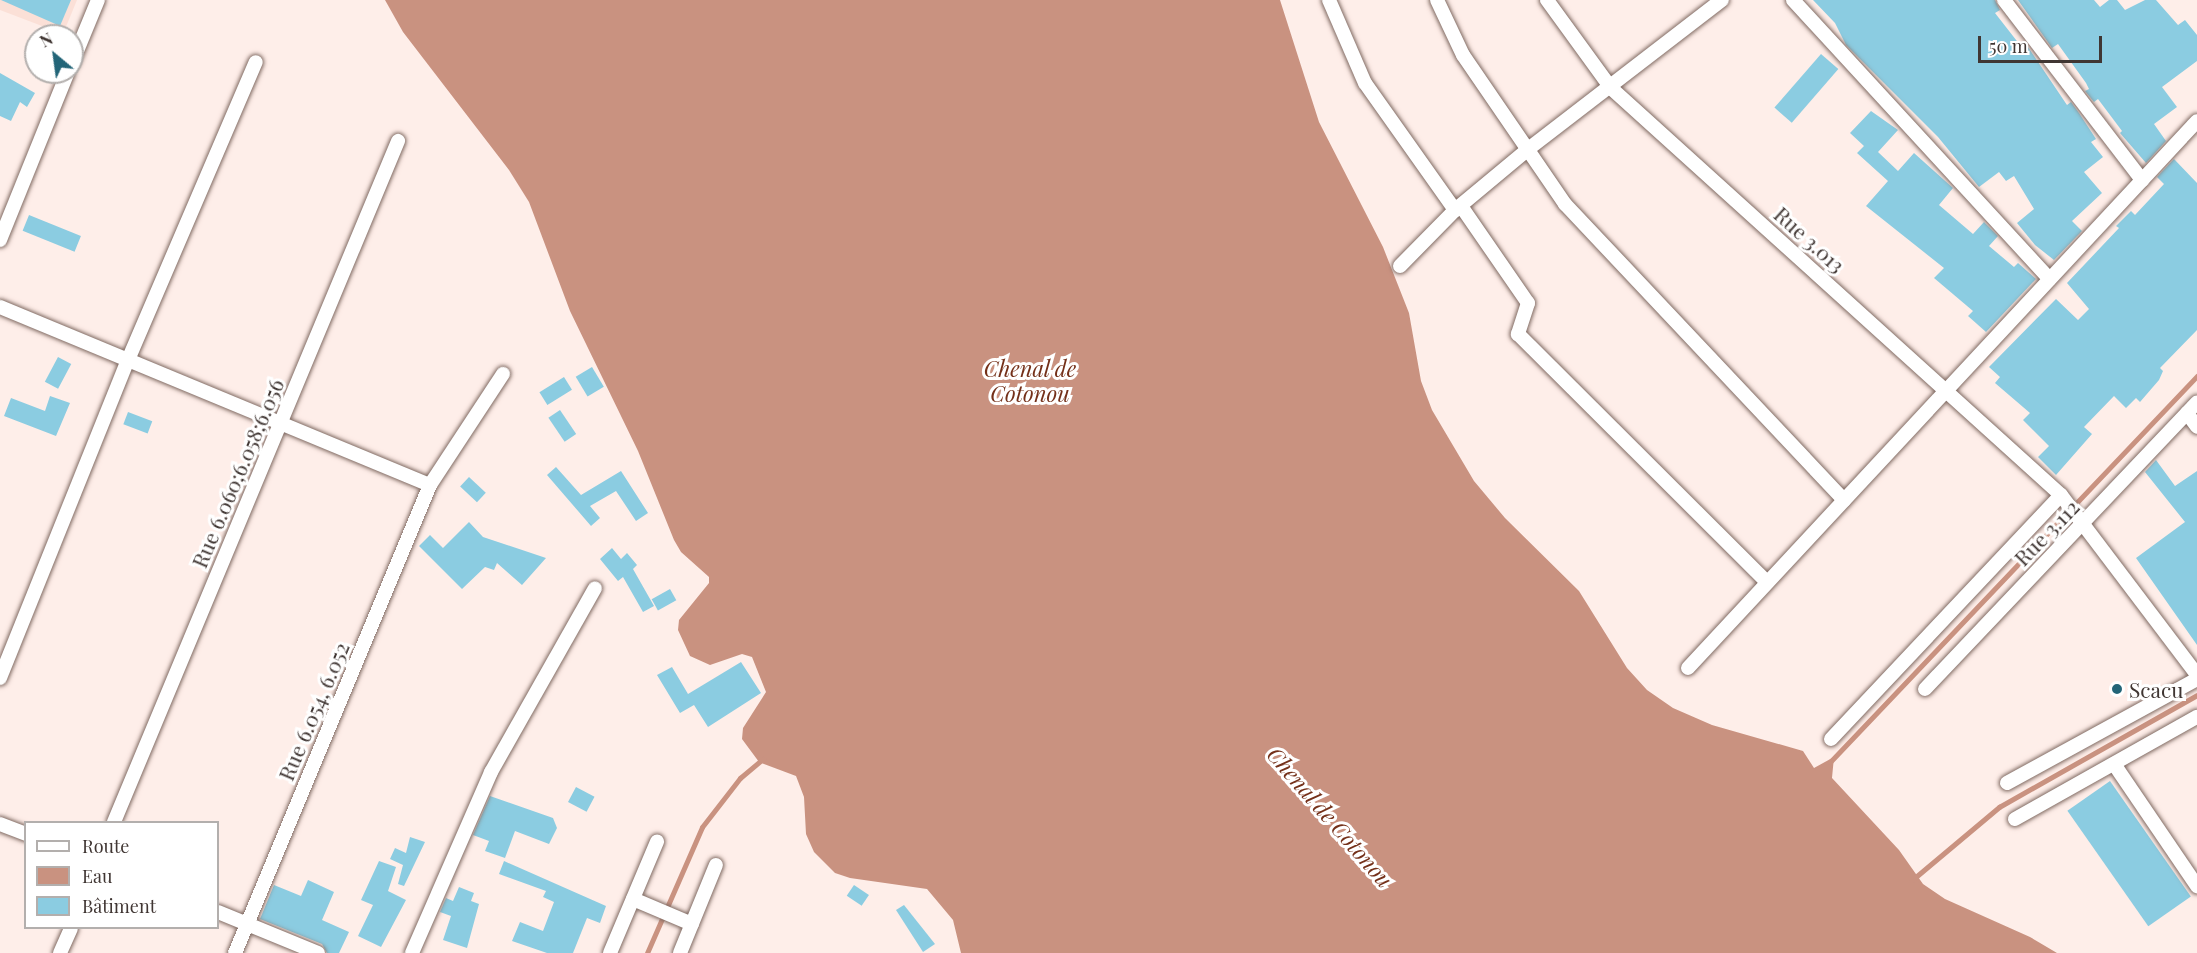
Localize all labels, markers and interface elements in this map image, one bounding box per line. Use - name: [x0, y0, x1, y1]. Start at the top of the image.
- north arrow: [24, 24, 84, 84]
- scale bar: [1981, 24, 2106, 62]
- text: N: [36, 28, 56, 52]
- text: 50 m: [1989, 34, 2028, 58]
- street label: Rue 3.013: [1770, 201, 1850, 277]
- water label: Chenal de Cotonou: [983, 355, 1077, 406]
- street label: Rue 6.060;6.058;6.056: [186, 375, 288, 571]
- street label: Rue 3.112: [2008, 494, 2084, 570]
- street label: Rue 6.054, 6.052: [273, 638, 353, 784]
- place label: Scacu: [2129, 676, 2183, 702]
- marker: Scacu: [2110, 682, 2124, 696]
- water label: Chenal de Cotonou: [1262, 741, 1398, 893]
- legend: [24, 821, 219, 929]
- text: Route: [82, 834, 129, 858]
- text: Eau: [82, 864, 112, 888]
- text: Bâtiment: [82, 894, 156, 918]

